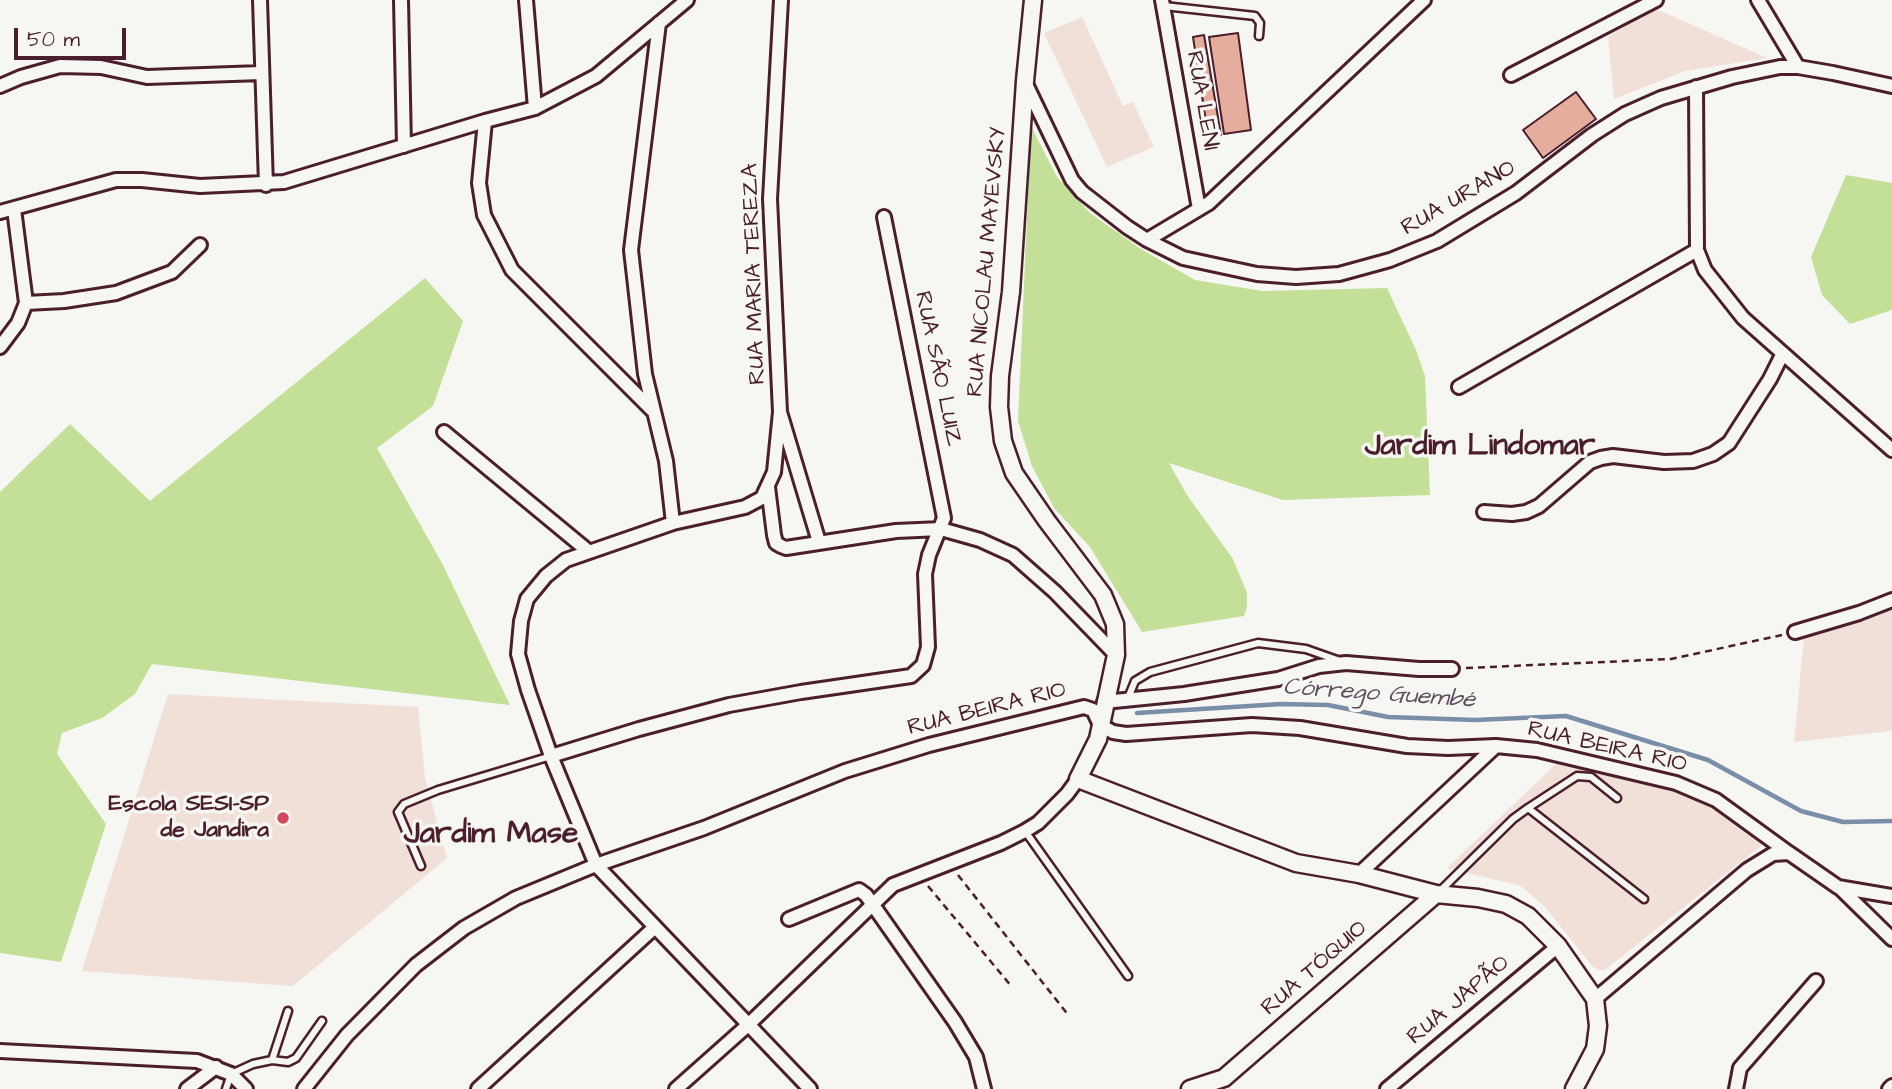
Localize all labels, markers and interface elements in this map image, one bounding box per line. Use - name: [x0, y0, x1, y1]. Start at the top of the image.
- scale bar: [18, 14, 130, 58]
- text: 50 m: [27, 25, 80, 54]
- street label: RUA LENI: [1179, 49, 1223, 153]
- street label: RUA NICOLAU MAYEVSKY: [962, 126, 1014, 398]
- street label: RUA URANO: [1397, 155, 1521, 243]
- street label: RUA MARIA TEREZA: [737, 163, 773, 385]
- street label: RUA SÃO LUIZ: [907, 289, 967, 449]
- district label: Jardim Lindomar: [1365, 430, 1595, 466]
- water label: Córrego Guembé: [1282, 674, 1476, 716]
- street label: RUA BEIRA RIO: [905, 677, 1069, 743]
- street label: RUA BEIRA RIO: [1525, 716, 1689, 780]
- place label: Escola SESI-SP de Jandira: [109, 791, 269, 845]
- marker: Escola SESI-SP de Jandira: [275, 810, 291, 826]
- district label: Jardim Mase: [404, 818, 578, 854]
- street label: RUA TÓQUIO: [1256, 916, 1374, 1022]
- street label: RUA JAPÃO: [1402, 950, 1516, 1052]

